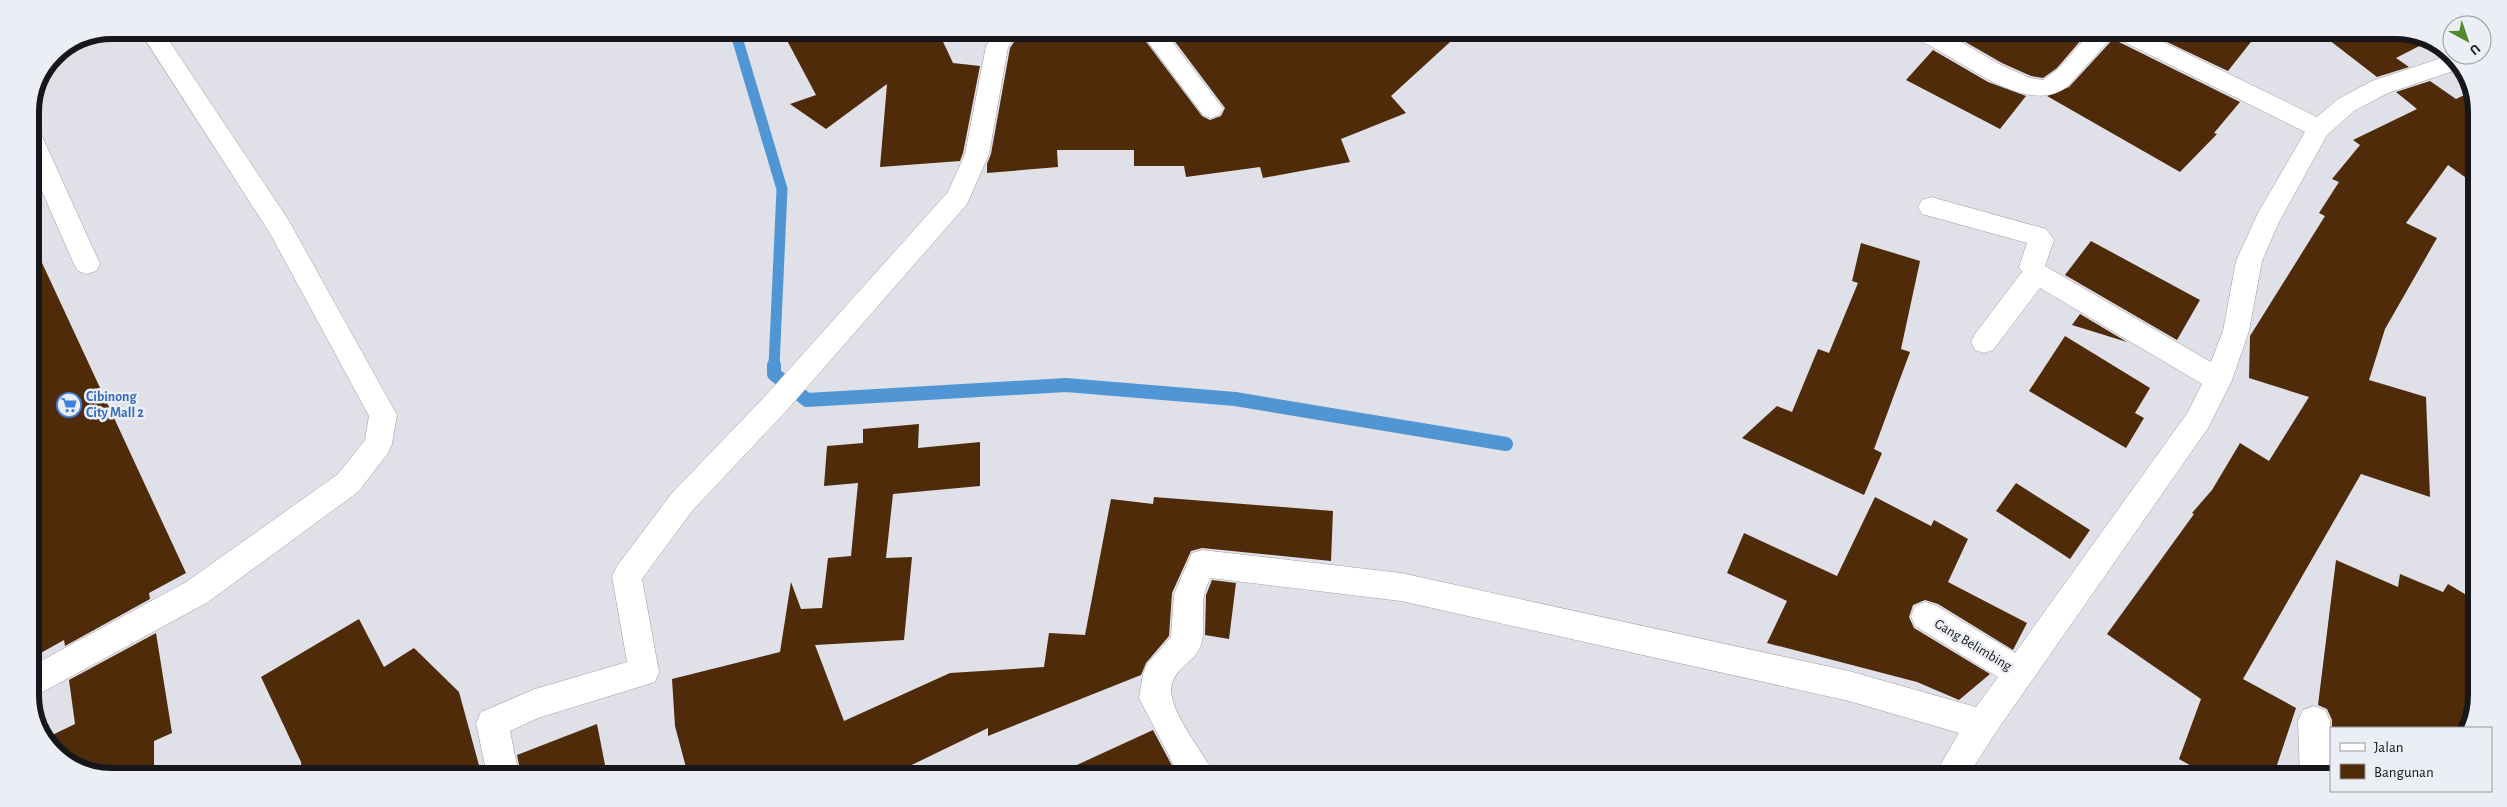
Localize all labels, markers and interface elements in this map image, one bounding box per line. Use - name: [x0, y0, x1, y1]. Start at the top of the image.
- north arrow: [2442, 15, 2492, 65]
- text: U: [2467, 41, 2483, 57]
- place label: Cibinong City Mall 2: [86, 390, 144, 420]
- supermarket icon: Cibinong City Mall 2: [56, 392, 82, 418]
- street label: Gang Belimbing: [1932, 616, 2014, 674]
- legend: [2330, 727, 2492, 792]
- text: Jalan: [2374, 740, 2404, 755]
- text: Bangunan: [2374, 765, 2434, 780]

